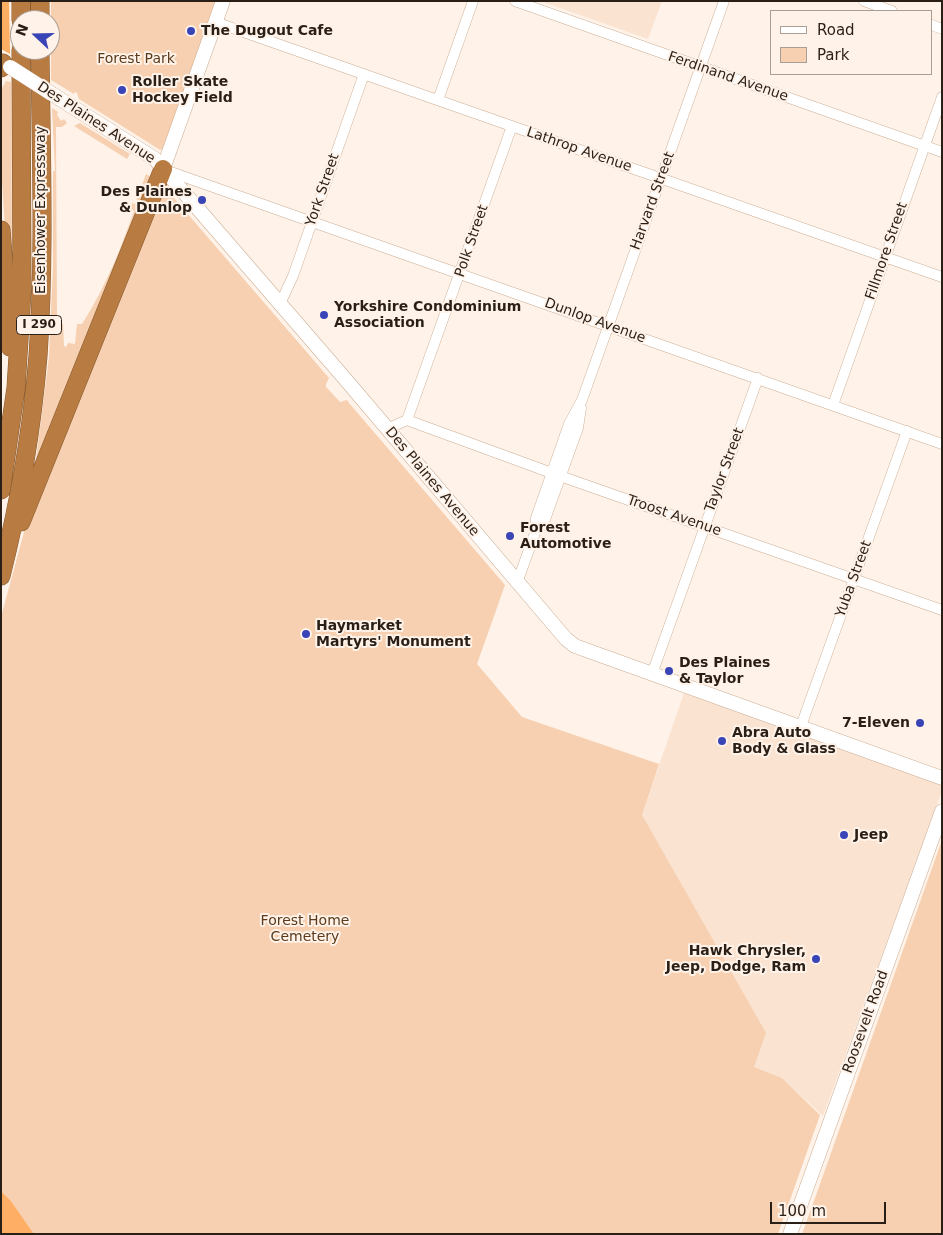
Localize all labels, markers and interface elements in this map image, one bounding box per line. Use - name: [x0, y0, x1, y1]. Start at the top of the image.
- north arrow: [10, 10, 60, 60]
- legend: [770, 10, 933, 75]
- text: Road: [817, 21, 855, 39]
- text: N: [12, 22, 31, 38]
- place label: The Dugout Cafe: [201, 23, 333, 39]
- marker: The Dugout Cafe: [185, 25, 197, 37]
- text: Park: [817, 46, 849, 64]
- street label: Ferdinand Avenue: [666, 49, 790, 105]
- park label: Forest Park: [97, 51, 175, 67]
- place label: Roller Skate Hockey Field: [132, 74, 233, 106]
- street label: Des Plaines Avenue: [34, 79, 158, 167]
- marker: Roller Skate Hockey Field: [116, 84, 128, 96]
- street label: Lathrop Avenue: [524, 124, 634, 176]
- street label: Eisenhower Expressway: [33, 126, 49, 294]
- street label: Harvard Street: [627, 150, 679, 252]
- street label: York Street: [303, 151, 343, 229]
- place label: Des Plaines & Dunlop: [101, 184, 192, 216]
- marker: Des Plaines & Dunlop: [196, 194, 208, 206]
- street label: Fillmore Street: [862, 200, 912, 302]
- street label: Polk Street: [452, 203, 492, 279]
- street label: Dunlop Avenue: [542, 295, 648, 347]
- place label: Yorkshire Condominium Association: [334, 299, 521, 332]
- marker: Yorkshire Condominium Association: [318, 309, 330, 321]
- road number: I 290: [16, 316, 62, 334]
- street label: Des Plaines Avenue: [381, 424, 483, 540]
- street label: Taylor Street: [702, 426, 748, 514]
- street label: Troost Avenue: [625, 492, 723, 540]
- place label: Forest Automotive: [520, 520, 611, 552]
- marker: Forest Automotive: [504, 530, 516, 542]
- street label: Yuba Street: [832, 538, 876, 620]
- place label: Haymarket Martyrs' Monument: [316, 618, 471, 650]
- marker: Haymarket Martyrs' Monument: [300, 628, 312, 640]
- place label: Des Plaines & Taylor: [679, 655, 770, 688]
- marker: Des Plaines & Taylor: [663, 665, 675, 677]
- place label: 7-Eleven: [842, 715, 910, 731]
- marker: 7-Eleven: [914, 717, 926, 729]
- place label: Abra Auto Body & Glass: [732, 725, 836, 758]
- marker: Abra Auto Body & Glass: [716, 735, 728, 747]
- place label: Jeep: [854, 827, 888, 843]
- marker: Jeep: [838, 829, 850, 841]
- park label: Forest Home Cemetery: [261, 913, 349, 946]
- place label: Hawk Chrysler, Jeep, Dodge, Ram: [666, 943, 806, 976]
- marker: Hawk Chrysler, Jeep, Dodge, Ram: [810, 953, 822, 965]
- street label: Roosevelt Road: [840, 968, 892, 1076]
- scale bar: [773, 1192, 889, 1224]
- text: 100 m: [778, 1202, 826, 1220]

